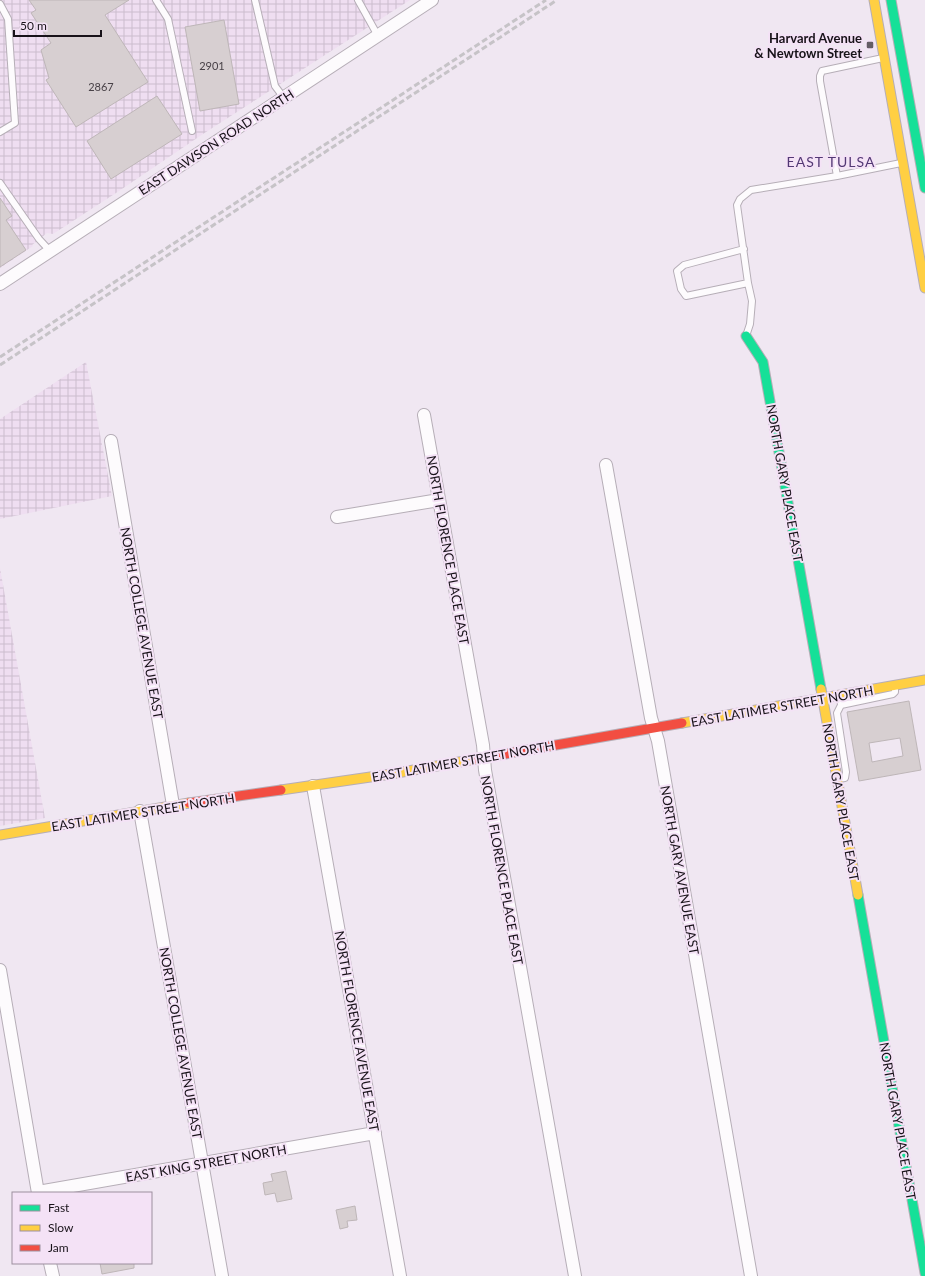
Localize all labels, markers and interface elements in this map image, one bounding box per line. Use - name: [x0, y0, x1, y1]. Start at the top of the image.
- scale bar: [14, 12, 101, 38]
- text: 50 m: [20, 18, 47, 33]
- place label: Harvard Avenue & Newtown Street: [754, 30, 862, 61]
- marker: Harvard Avenue & Newtown Street: [865, 40, 875, 50]
- house number: 2901: [199, 59, 225, 72]
- house number: 2867: [88, 80, 114, 93]
- street label: EAST DAWSON ROAD NORTH: [135, 86, 297, 198]
- district label: EAST TULSA: [787, 153, 875, 170]
- street label: NORTH GARY PLACE EAST: [763, 403, 807, 563]
- street label: NORTH FLORENCE PLACE EAST: [423, 454, 473, 646]
- street label: NORTH COLLEGE AVENUE EAST: [117, 526, 167, 720]
- street label: EAST LATIMER STREET NORTH: [689, 682, 875, 730]
- street label: NORTH GARY PLACE EAST: [819, 722, 863, 882]
- street label: EAST LATIMER STREET NORTH: [370, 737, 556, 785]
- street label: NORTH FLORENCE PLACE EAST: [477, 774, 527, 966]
- street label: NORTH GARY AVENUE EAST: [657, 784, 703, 956]
- street label: EAST LATIMER STREET NORTH: [50, 790, 236, 834]
- street label: NORTH FLORENCE AVENUE EAST: [331, 929, 383, 1133]
- street label: NORTH COLLEGE AVENUE EAST: [156, 946, 206, 1140]
- street label: NORTH GARY PLACE EAST: [876, 1041, 920, 1201]
- street label: EAST KING STREET NORTH: [124, 1141, 288, 1185]
- legend: [12, 1192, 152, 1264]
- text: Fast: [48, 1200, 70, 1215]
- text: Slow: [48, 1220, 74, 1235]
- text: Jam: [48, 1240, 69, 1255]

